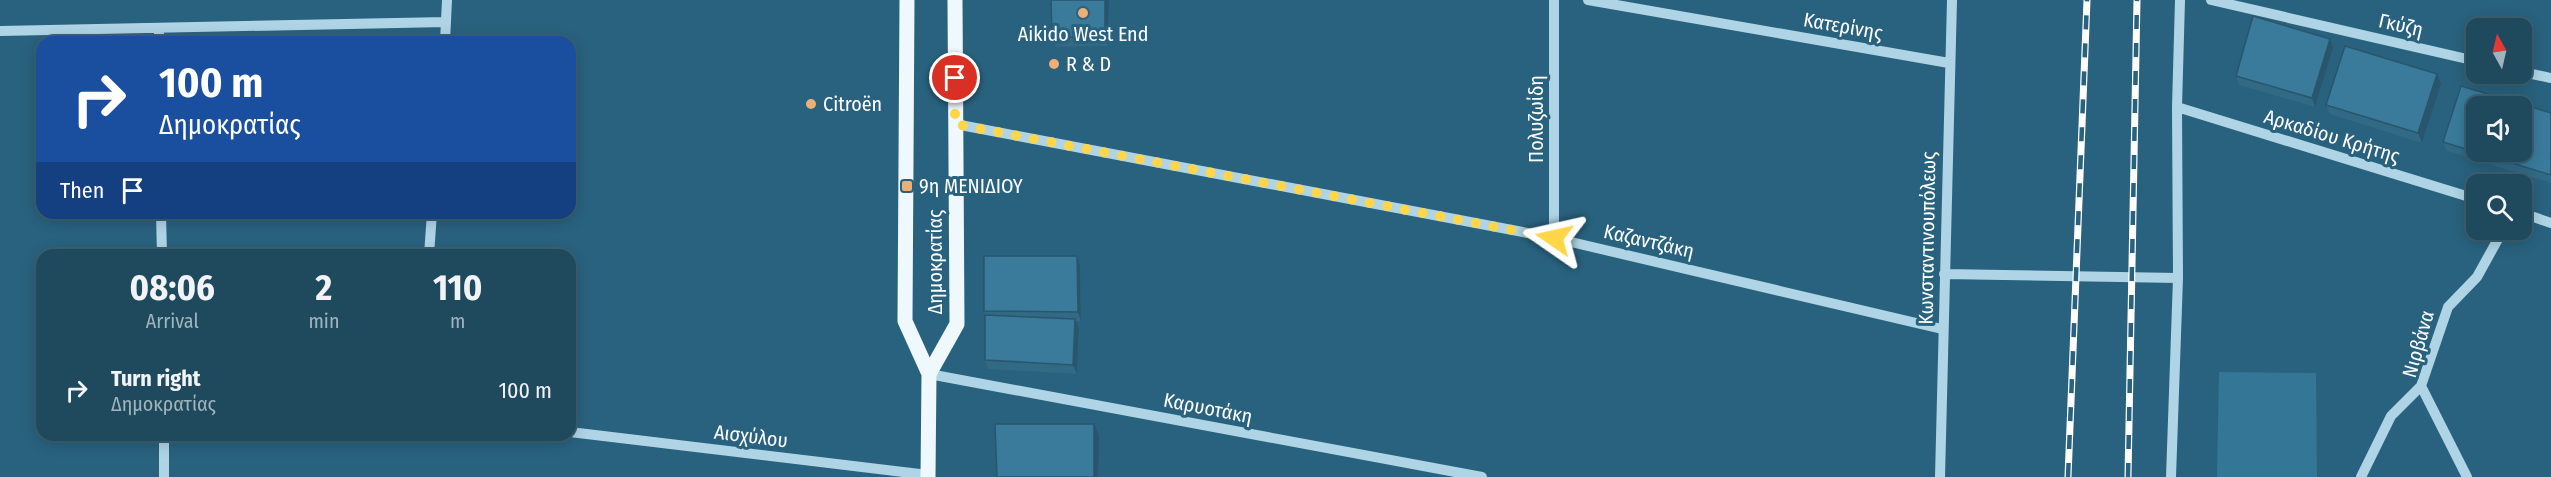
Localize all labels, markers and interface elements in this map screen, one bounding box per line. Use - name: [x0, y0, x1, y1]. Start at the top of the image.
- marker: Aikido West End: [1076, 6, 1090, 20]
- street label: Κατερίνης: [1802, 7, 1885, 45]
- street label: Γκύζη: [2376, 8, 2426, 42]
- north arrow: [2466, 18, 2532, 84]
- map controls: [2466, 18, 2532, 240]
- place label: Aikido West End: [1018, 22, 1148, 46]
- pin: [929, 52, 980, 103]
- place label: R & D: [1066, 52, 1111, 76]
- marker: R & D: [1047, 57, 1061, 71]
- text: 100 m: [159, 58, 263, 108]
- icon: right: [60, 60, 138, 138]
- icon: arrive: [938, 61, 971, 94]
- street label: Πολυζωίδη: [1524, 75, 1548, 163]
- place label: Citroën: [823, 92, 882, 116]
- button: sound: [2466, 96, 2532, 162]
- marker: Citroën: [804, 97, 818, 111]
- street label: Αρκαδίου Κρήτης: [2261, 104, 2403, 168]
- text: Δημοκρατίας: [159, 109, 301, 141]
- street label: Κωνσταντινουπόλεως: [1913, 151, 1941, 325]
- icon: arrive: [116, 174, 149, 207]
- place label: 9η ΜΕΝΙΔΙΟΥ: [919, 174, 1023, 198]
- button: search: [2466, 174, 2532, 240]
- text: Then: [60, 177, 104, 204]
- marker: 9η ΜΕΝΙΔΙΟΥ: [900, 179, 914, 193]
- position arrow: [1522, 206, 1586, 270]
- street label: Δημοκρατίας: [923, 209, 947, 314]
- street label: Καζαντζάκη: [1601, 219, 1697, 263]
- text: 08:06: [130, 266, 215, 310]
- text: 2: [316, 266, 332, 310]
- text: 110: [433, 266, 482, 310]
- street label: Νιρβάνα: [2397, 308, 2439, 380]
- text: Arrival: [146, 309, 199, 333]
- text: min: [308, 309, 339, 333]
- text: m: [450, 309, 465, 333]
- text: Turn right: [111, 365, 200, 392]
- icon: right: [60, 374, 93, 407]
- text: 100 m: [498, 377, 552, 404]
- street label: Καρυοτάκη: [1161, 388, 1255, 428]
- text: Δημοκρατίας: [111, 392, 216, 416]
- street label: Αισχύλου: [713, 420, 789, 452]

